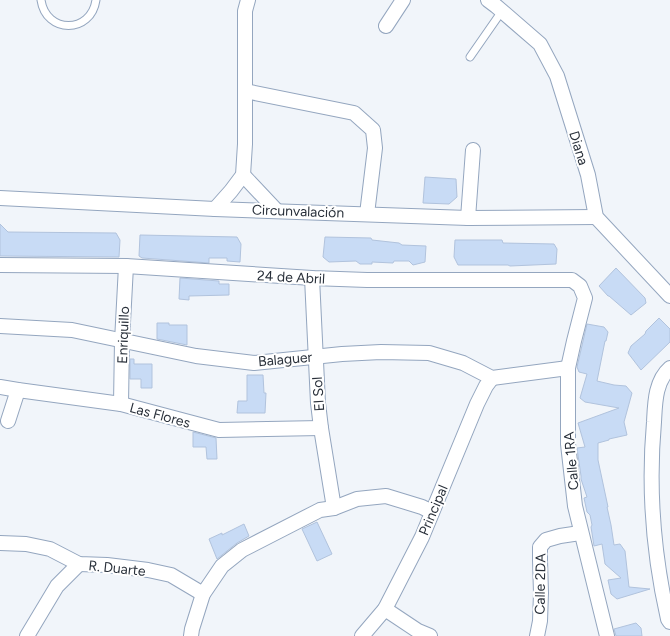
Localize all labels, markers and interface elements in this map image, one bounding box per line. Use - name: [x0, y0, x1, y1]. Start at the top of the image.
- street label: Diana: [565, 129, 592, 167]
- street label: Circunvalación: [252, 201, 345, 222]
- street label: 24 de Abril: [257, 267, 325, 288]
- street label: Enriquillo: [114, 306, 133, 364]
- street label: Balaguer: [257, 349, 313, 370]
- street label: El Sol: [309, 376, 328, 412]
- street label: Las Flores: [128, 399, 192, 432]
- street label: Calle 1RA: [560, 431, 583, 491]
- street label: Principal: [415, 482, 452, 538]
- street label: Calle 2DA: [531, 553, 550, 615]
- street label: R. Duarte: [88, 557, 147, 580]

